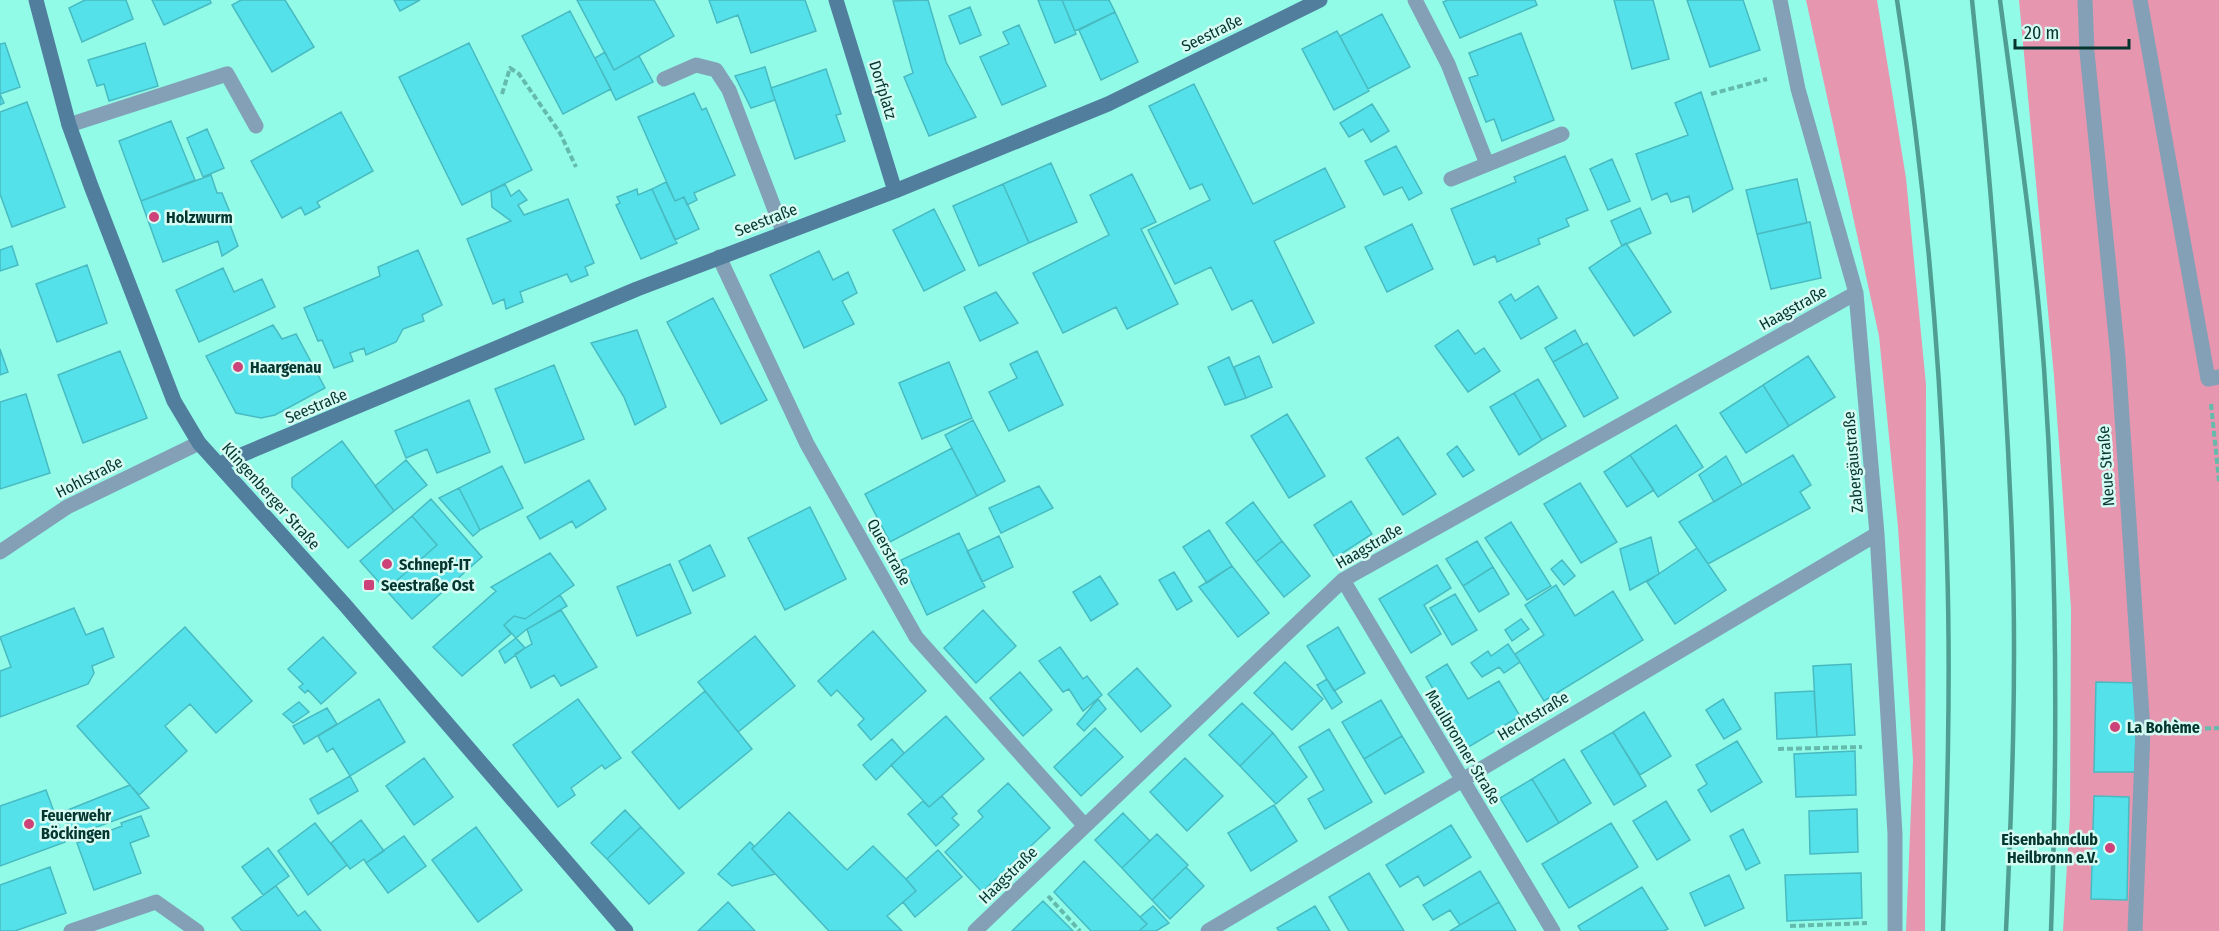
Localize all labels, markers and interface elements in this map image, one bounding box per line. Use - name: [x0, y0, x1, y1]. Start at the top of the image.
- street label: Seestraße: [1179, 10, 1246, 56]
- scale bar: [2015, 12, 2129, 50]
- text: 20 m: [2024, 22, 2059, 44]
- street label: Dorfplatz: [865, 58, 901, 122]
- street label: Seestraße: [732, 199, 800, 241]
- place label: Holzwurm: [166, 208, 233, 227]
- marker: Holzwurm: [147, 210, 161, 224]
- street label: Haagstraße: [1756, 282, 1830, 334]
- place label: Haargenau: [250, 358, 322, 377]
- marker: Haargenau: [231, 360, 245, 374]
- street label: Seestraße: [282, 384, 350, 427]
- street label: Zabergäustraße: [1839, 410, 1867, 514]
- street label: Neue Straße: [2094, 425, 2118, 507]
- street label: Klingenberger Straße: [218, 439, 324, 554]
- street label: Hohlstraße: [53, 452, 126, 502]
- street label: Querstraße: [863, 515, 915, 589]
- street label: Haagstraße: [1332, 519, 1406, 573]
- place label: Schnepf-IT: [399, 555, 471, 574]
- marker: Schnepf-IT: [380, 557, 394, 571]
- place label: Seestraße Ost: [381, 576, 475, 595]
- marker: Seestraße Ost: [362, 578, 376, 592]
- street label: Maulbronner Straße: [1421, 686, 1505, 808]
- street label: Hechtstraße: [1494, 687, 1572, 745]
- place label: La Bohème: [2127, 718, 2200, 737]
- marker: La Bohème: [2108, 720, 2122, 734]
- place label: Feuerwehr Böckingen: [41, 806, 111, 843]
- marker: Feuerwehr Böckingen: [22, 817, 36, 831]
- place label: Eisenbahnclub Heilbronn e.V.: [2001, 830, 2098, 867]
- marker: Eisenbahnclub Heilbronn e.V.: [2103, 841, 2117, 855]
- street label: Haagstraße: [975, 842, 1041, 908]

